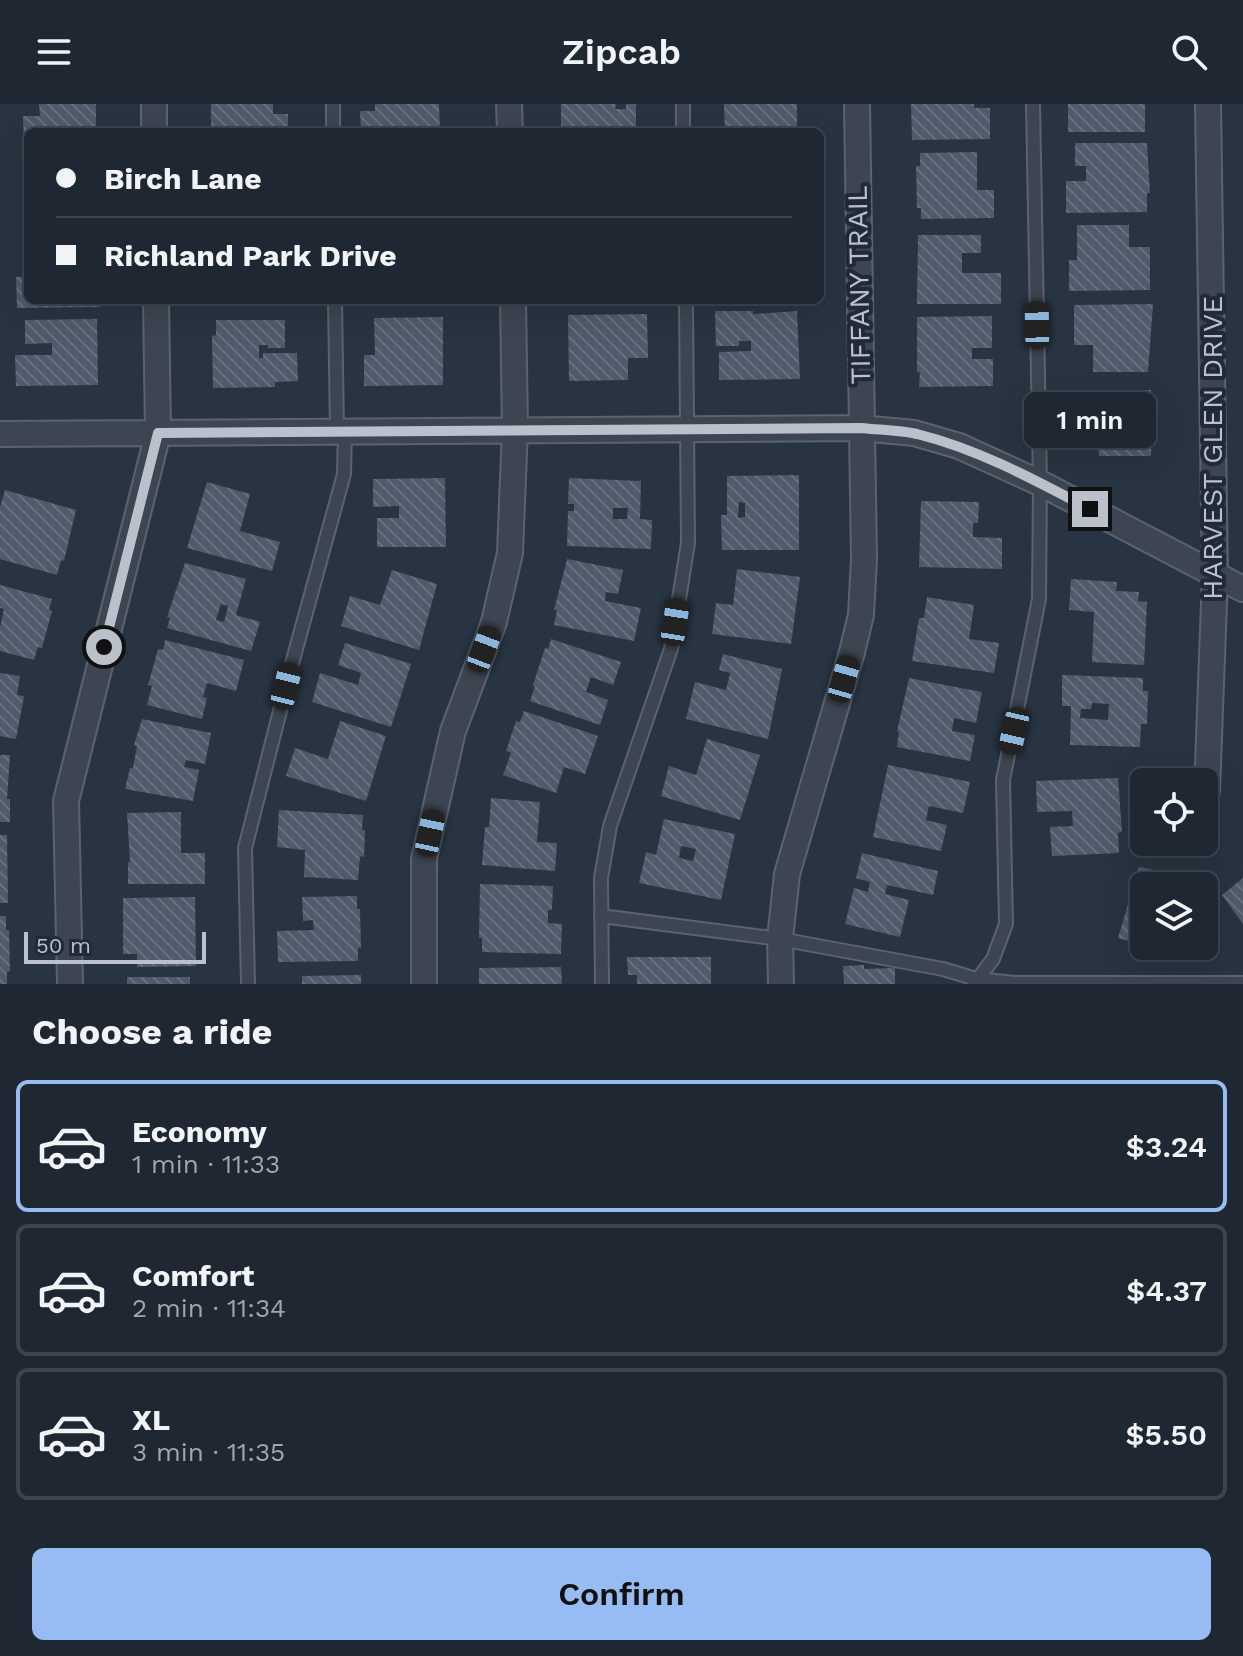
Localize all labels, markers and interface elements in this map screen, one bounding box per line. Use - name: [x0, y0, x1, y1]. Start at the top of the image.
- icon: menu: [32, 30, 76, 74]
- icon: search: [1167, 30, 1211, 74]
- text: Zipcab: [562, 31, 681, 73]
- text: Birch Lane: [104, 161, 262, 196]
- street label: TIFFANY TRAIL: [841, 185, 877, 385]
- text: Richland Park Drive: [104, 238, 397, 273]
- street label: HARVEST GLEN DRIVE: [1196, 296, 1229, 600]
- car: [1025, 301, 1049, 349]
- callout: 1 min: [1024, 393, 1156, 449]
- text: 1 min: [1057, 405, 1123, 435]
- route end: [1072, 491, 1108, 527]
- car: [659, 596, 691, 648]
- car: [464, 622, 504, 676]
- route start: [86, 629, 122, 665]
- car: [826, 653, 862, 705]
- car: [269, 660, 303, 712]
- car: [997, 705, 1031, 757]
- map controls: [1130, 768, 1218, 960]
- button: locate: [1130, 768, 1218, 856]
- car: [413, 807, 447, 859]
- button: layers: [1130, 872, 1218, 960]
- scale bar: [24, 928, 206, 964]
- text: 50 m: [36, 933, 91, 958]
- text: Choose a ride: [32, 1011, 272, 1053]
- icon: car: [36, 1110, 108, 1182]
- text: Economy: [132, 1114, 267, 1149]
- text: $3.24: [1126, 1129, 1207, 1164]
- text: 1 min · 11:33: [132, 1149, 280, 1179]
- icon: car: [36, 1254, 108, 1326]
- text: Comfort: [132, 1258, 254, 1293]
- text: $4.37: [1126, 1273, 1207, 1308]
- text: 2 min · 11:34: [132, 1293, 286, 1323]
- icon: car: [36, 1398, 108, 1470]
- text: XL: [132, 1402, 170, 1437]
- text: $5.50: [1126, 1417, 1207, 1452]
- text: 3 min · 11:35: [132, 1437, 285, 1467]
- button: Confirm: [32, 1548, 1211, 1640]

